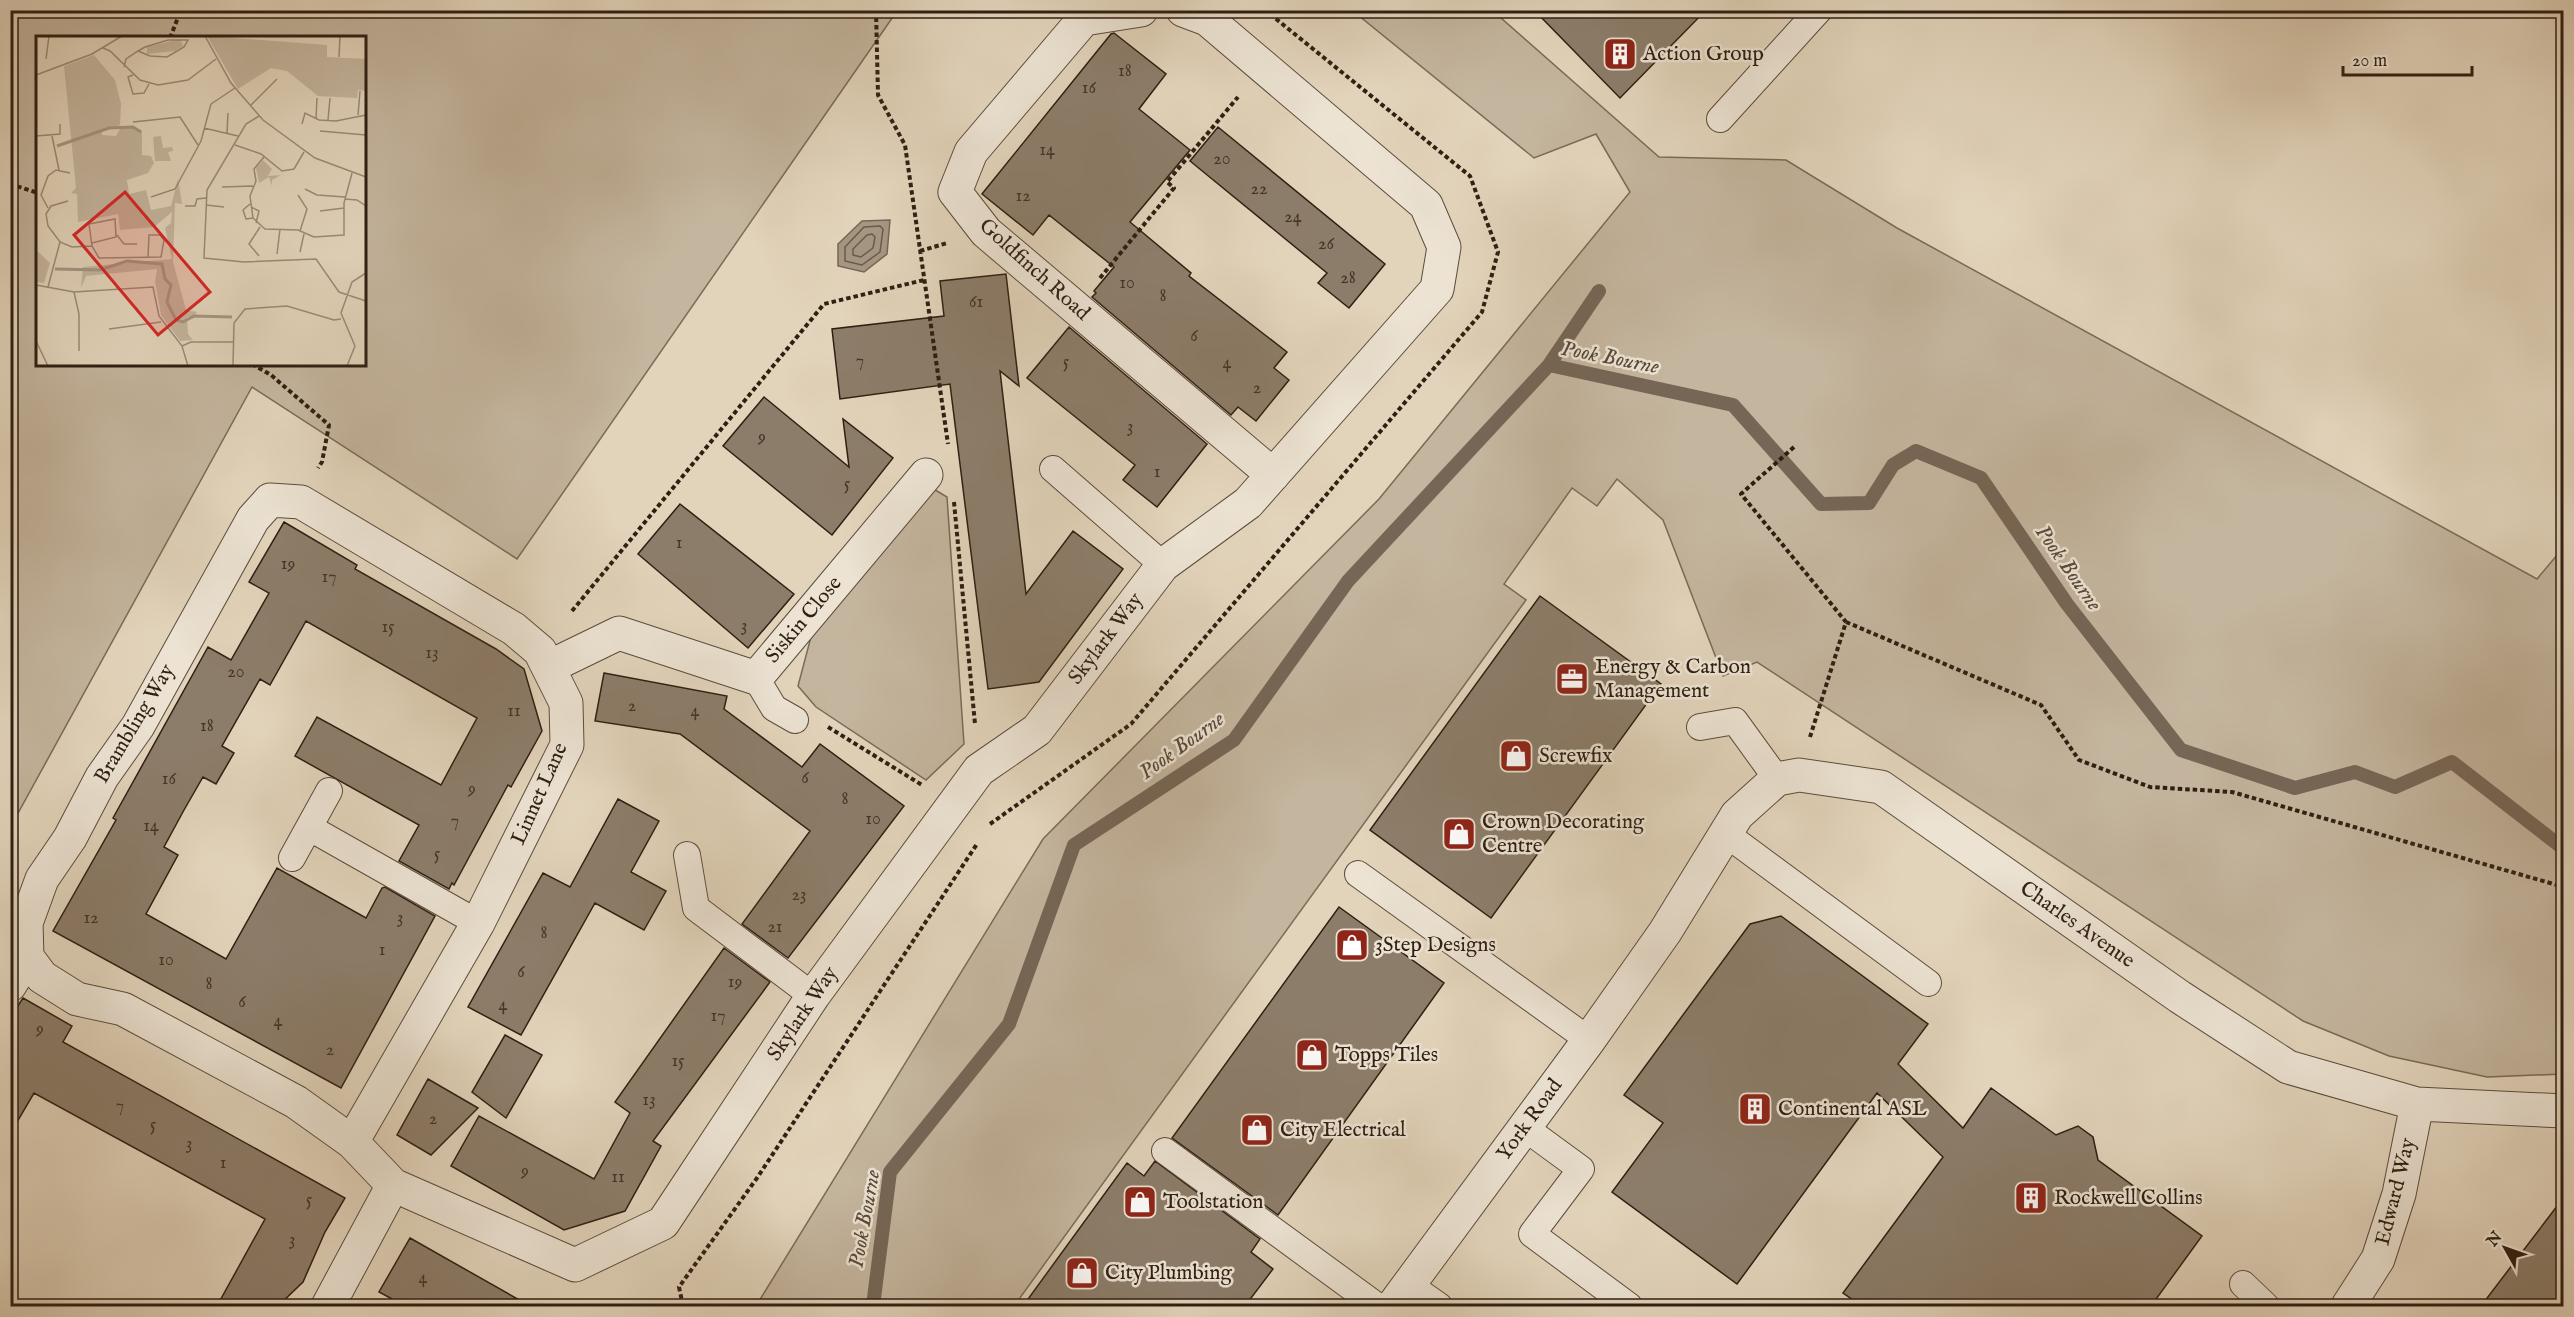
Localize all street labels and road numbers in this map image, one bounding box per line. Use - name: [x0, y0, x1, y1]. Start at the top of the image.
- street label: Goldfinch Road: [973, 213, 1096, 328]
- street label: Siskin Close: [760, 571, 848, 669]
- street label: Skylark Way: [1063, 587, 1150, 690]
- street label: Brambling Way: [89, 659, 182, 789]
- street label: Linnet Lane: [505, 738, 575, 849]
- street label: Charles Avenue: [2014, 875, 2140, 975]
- street label: Skylark Way: [762, 961, 845, 1066]
- street label: York Road: [1491, 1073, 1569, 1166]
- street label: Edward Way: [2370, 1135, 2423, 1249]

